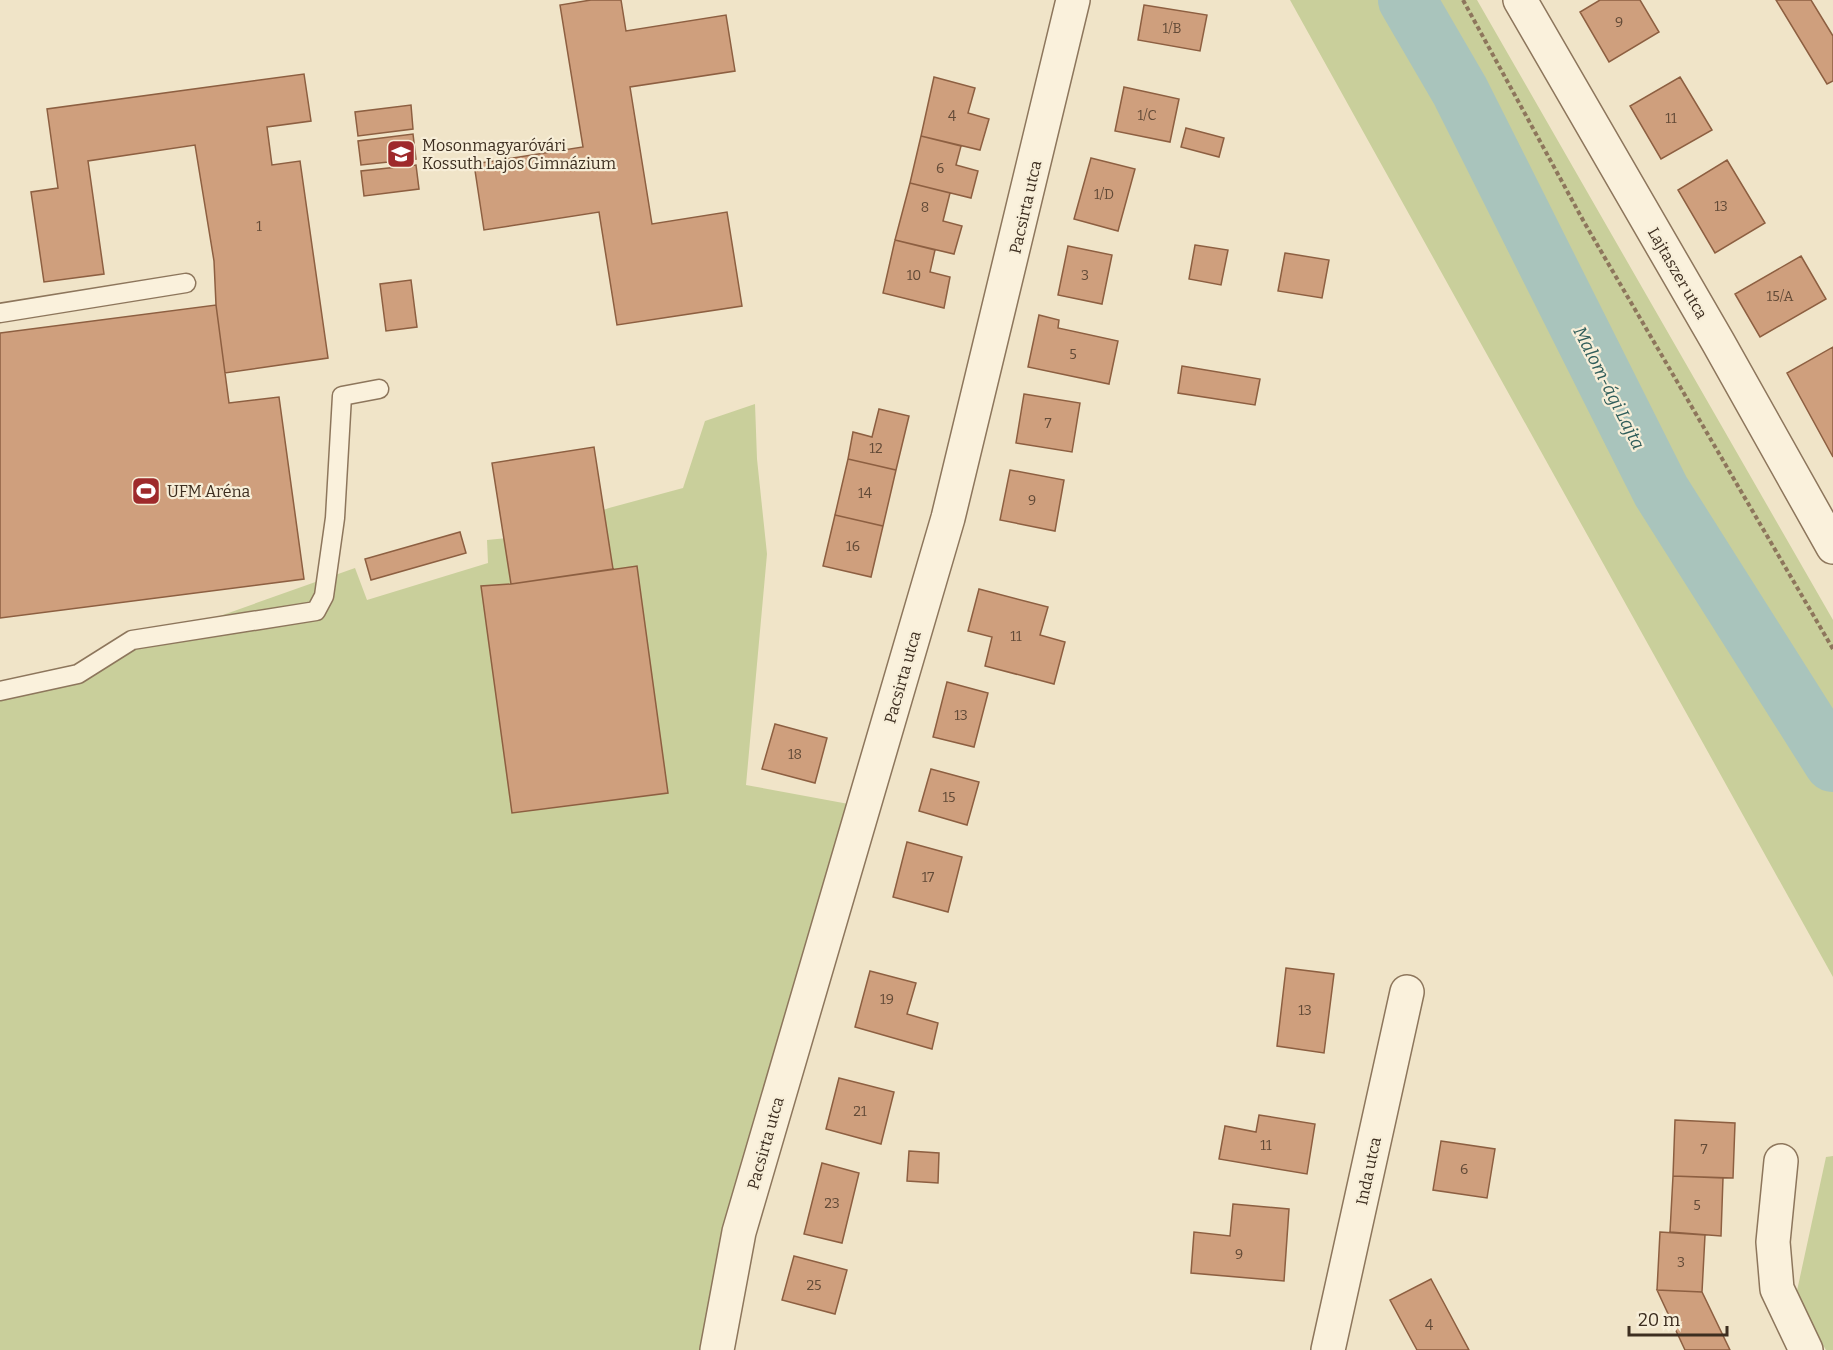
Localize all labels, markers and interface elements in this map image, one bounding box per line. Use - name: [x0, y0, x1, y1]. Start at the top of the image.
- house number: 9: [1615, 14, 1623, 31]
- house number: 1/B: [1163, 20, 1181, 37]
- house number: 1/C: [1138, 107, 1157, 124]
- house number: 4: [948, 108, 956, 125]
- house number: 11: [1665, 110, 1677, 127]
- place label: Mosonmagyaróvári Kossuth Lajos Gimnázium: [422, 136, 616, 173]
- school or university icon: Mosonmagyaróvári Kossuth Lajos Gimnázium: [385, 138, 417, 170]
- street label: Pacsirta utca: [1006, 158, 1046, 256]
- house number: 6: [936, 160, 944, 177]
- house number: 1/D: [1094, 186, 1114, 203]
- house number: 13: [1714, 198, 1728, 215]
- house number: 8: [921, 199, 929, 216]
- house number: 1: [256, 218, 262, 235]
- street label: Lajtaszer utca: [1644, 224, 1712, 323]
- house number: 10: [907, 267, 921, 284]
- house number: 3: [1081, 267, 1089, 284]
- house number: 15/A: [1766, 288, 1794, 305]
- water label: Malom-ági Lajta: [1569, 323, 1649, 453]
- house number: 5: [1069, 346, 1077, 363]
- house number: 7: [1044, 415, 1052, 432]
- house number: 12: [869, 440, 883, 457]
- sports icon: UFM Aréna: [130, 475, 162, 507]
- place label: UFM Aréna: [167, 482, 251, 501]
- house number: 14: [858, 485, 872, 502]
- house number: 9: [1028, 492, 1036, 509]
- house number: 16: [846, 538, 860, 555]
- street label: Pacsirta utca: [880, 628, 925, 726]
- house number: 11: [1010, 628, 1022, 645]
- house number: 13: [954, 707, 968, 724]
- house number: 18: [788, 746, 802, 763]
- house number: 15: [942, 789, 956, 806]
- house number: 17: [922, 869, 934, 886]
- house number: 19: [880, 991, 894, 1008]
- house number: 13: [1298, 1002, 1312, 1019]
- street label: Pacsirta utca: [743, 1094, 788, 1192]
- house number: 21: [853, 1103, 867, 1120]
- street label: Inda utca: [1352, 1135, 1385, 1207]
- house number: 11: [1260, 1137, 1272, 1154]
- house number: 7: [1700, 1141, 1708, 1158]
- house number: 6: [1460, 1161, 1468, 1178]
- house number: 23: [824, 1195, 840, 1212]
- house number: 5: [1693, 1197, 1701, 1214]
- house number: 9: [1235, 1246, 1243, 1263]
- house number: 3: [1677, 1254, 1685, 1271]
- house number: 25: [806, 1277, 822, 1294]
- scale bar: [1629, 1299, 1726, 1337]
- text: 20 m: [1638, 1309, 1680, 1331]
- house number: 4: [1425, 1317, 1433, 1334]

